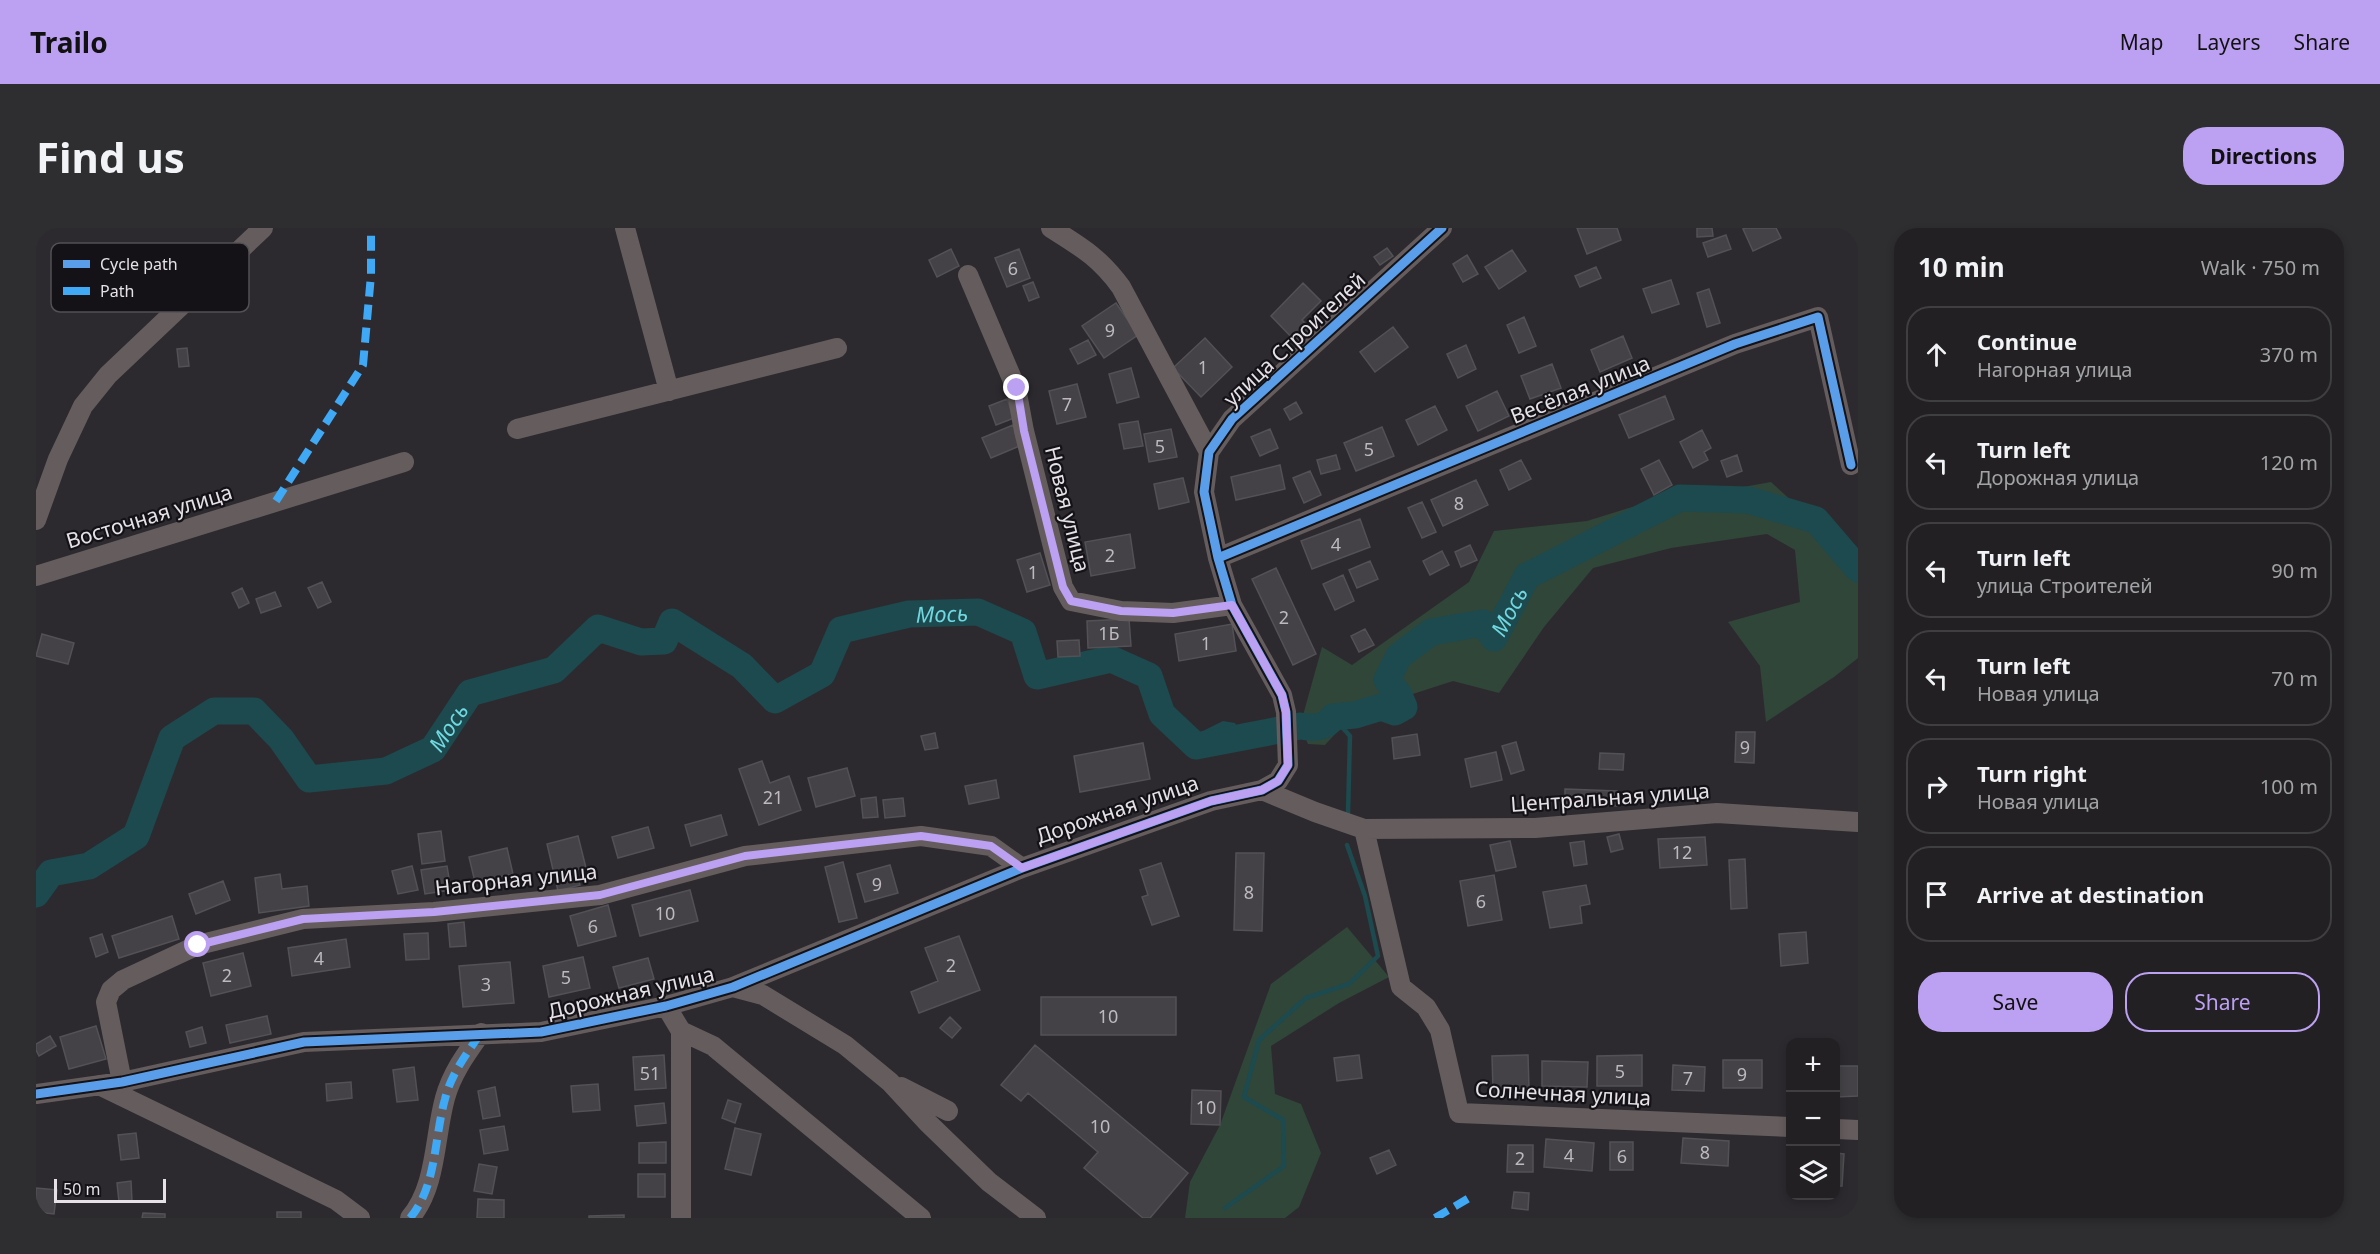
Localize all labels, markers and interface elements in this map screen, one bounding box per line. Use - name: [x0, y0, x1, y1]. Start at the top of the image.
- text: Trailo: [30, 23, 108, 61]
- text: Map: [2120, 28, 2164, 56]
- text: Layers: [2197, 28, 2261, 56]
- text: Share: [2294, 28, 2350, 56]
- button: Directions: [2183, 127, 2344, 185]
- text: Find us: [36, 128, 185, 185]
- legend: [51, 243, 249, 312]
- text: 10 min: [1918, 249, 2005, 285]
- text: Cycle path: [100, 253, 178, 275]
- text: Walk · 750 m: [2201, 254, 2320, 281]
- house number: 6: [1008, 256, 1018, 280]
- street label: улица Строителей: [1217, 266, 1371, 412]
- text: Path: [100, 280, 134, 302]
- house number: 9: [1105, 318, 1115, 342]
- text: Continue: [1977, 326, 2077, 356]
- icon: ahead: [1920, 338, 1953, 371]
- text: 370 m: [2260, 341, 2318, 368]
- street label: Весёлая улица: [1506, 348, 1654, 430]
- house number: 1: [1198, 355, 1208, 379]
- text: Нагорная улица: [1977, 356, 2132, 383]
- route end: [1003, 374, 1029, 400]
- house number: 7: [1062, 392, 1072, 416]
- house number: 5: [1155, 434, 1165, 458]
- text: Turn left: [1977, 434, 2071, 464]
- house number: 5: [1364, 437, 1374, 461]
- street label: Новая улица: [1039, 443, 1097, 575]
- icon: left: [1920, 446, 1953, 479]
- text: 120 m: [2260, 449, 2318, 476]
- text: Дорожная улица: [1977, 464, 2139, 491]
- street label: Восточная улица: [62, 477, 236, 555]
- house number: 8: [1454, 491, 1464, 515]
- house number: 4: [1331, 532, 1341, 556]
- text: Turn left: [1977, 542, 2071, 572]
- house number: 2: [1105, 543, 1115, 567]
- icon: left: [1920, 554, 1953, 587]
- text: 90 m: [2271, 557, 2318, 584]
- house number: 1: [1028, 560, 1038, 584]
- text: улица Строителей: [1977, 572, 2153, 599]
- water label: Мось: [1483, 581, 1534, 641]
- water label: Мось: [915, 597, 969, 629]
- house number: 2: [1279, 605, 1289, 629]
- house number: 1Б: [1098, 621, 1120, 645]
- house number: 1: [1201, 631, 1211, 655]
- text: Turn left: [1977, 650, 2071, 680]
- icon: left: [1920, 662, 1953, 695]
- text: 70 m: [2271, 665, 2318, 692]
- text: Новая улица: [1977, 680, 2100, 707]
- water label: Мось: [421, 697, 474, 757]
- house number: 9: [1740, 735, 1750, 759]
- text: Turn right: [1977, 758, 2087, 788]
- street label: Дорожная улица: [1032, 768, 1202, 850]
- icon: right: [1920, 770, 1953, 803]
- text: 100 m: [2260, 773, 2318, 800]
- street label: Центральная улица: [1509, 776, 1711, 818]
- house number: 21: [763, 785, 783, 809]
- text: Новая улица: [1977, 788, 2100, 815]
- house number: 12: [1672, 840, 1692, 864]
- street label: Нагорная улица: [433, 857, 599, 901]
- house number: 9: [872, 872, 882, 896]
- icon: arrive: [1920, 878, 1953, 911]
- text: Arrive at destination: [1977, 879, 2204, 909]
- house number: 8: [1244, 880, 1254, 904]
- house number: 6: [1476, 889, 1486, 913]
- house number: 10: [655, 901, 675, 925]
- house number: 6: [588, 914, 598, 938]
- route start: [184, 931, 210, 957]
- house number: 4: [314, 946, 324, 970]
- house number: 2: [946, 953, 956, 977]
- street label: Дорожная улица: [545, 959, 717, 1025]
- house number: 2: [222, 963, 232, 987]
- house number: 5: [561, 965, 571, 989]
- house number: 3: [481, 972, 491, 996]
- button: Save: [1918, 972, 2113, 1032]
- button: Share: [2125, 972, 2320, 1032]
- house number: 10: [1098, 1004, 1118, 1028]
- map controls: [1786, 1038, 1840, 1200]
- button: +: [1786, 1038, 1840, 1092]
- house number: 5: [1615, 1059, 1625, 1083]
- house number: 51: [640, 1061, 660, 1085]
- house number: 9: [1737, 1062, 1747, 1086]
- house number: 7: [1683, 1066, 1693, 1090]
- street label: Солнечная улица: [1474, 1074, 1652, 1112]
- button: −: [1786, 1092, 1840, 1146]
- house number: 10: [1196, 1095, 1216, 1119]
- house number: 10: [1090, 1114, 1110, 1138]
- house number: 8: [1700, 1140, 1710, 1164]
- house number: 4: [1564, 1143, 1574, 1167]
- house number: 6: [1617, 1144, 1627, 1168]
- house number: 2: [1515, 1146, 1525, 1170]
- button: layers: [1786, 1146, 1840, 1200]
- scale bar: [54, 1176, 166, 1204]
- text: 50 m: [63, 1178, 100, 1200]

